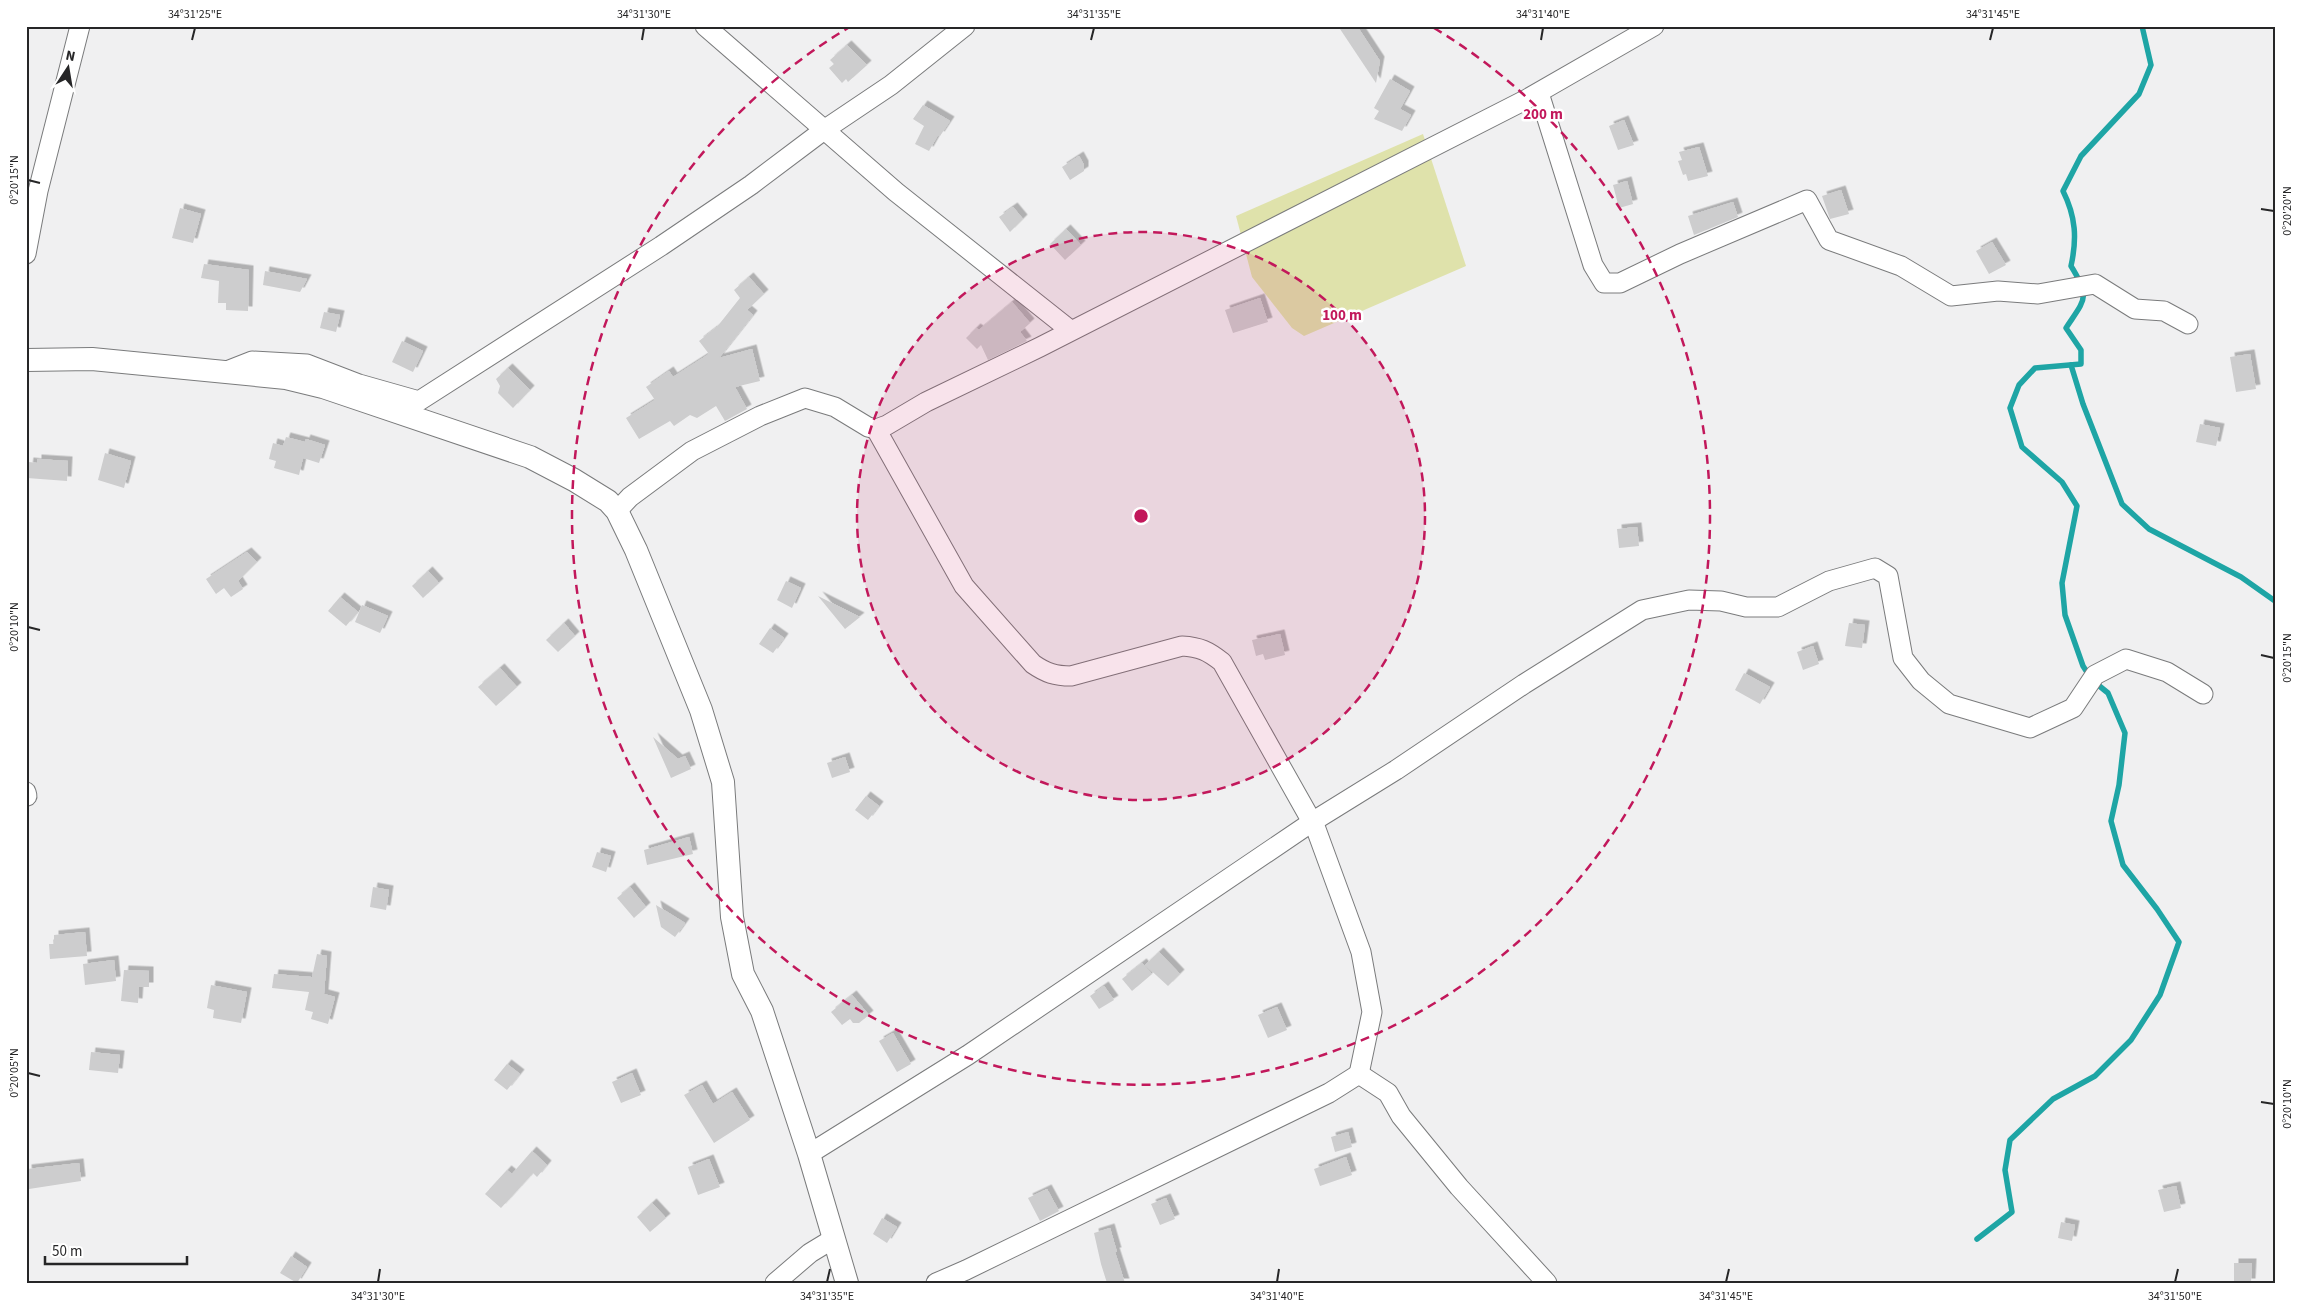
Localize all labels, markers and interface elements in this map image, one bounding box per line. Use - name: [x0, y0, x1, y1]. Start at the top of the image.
- text: 34°31'25"E: [168, 6, 222, 23]
- text: 34°31'30"E: [617, 6, 671, 23]
- text: 34°31'35"E: [1067, 6, 1121, 23]
- text: 34°31'40"E: [1516, 6, 1570, 23]
- text: 34°31'45"E: [1966, 6, 2020, 23]
- north arrow: [42, 42, 92, 92]
- text: N: [64, 46, 77, 67]
- text: 200 m: [1523, 104, 1563, 125]
- text: 0°20'15"N: [6, 155, 23, 205]
- text: 0°20'20"N: [2279, 186, 2296, 236]
- text: 100 m: [1322, 305, 1362, 326]
- centre of rings: [1132, 507, 1150, 525]
- text: 0°20'10"N: [6, 602, 23, 652]
- text: 0°20'15"N: [2279, 633, 2296, 683]
- text: 0°20'05"N: [6, 1048, 23, 1098]
- text: 0°20'10"N: [2279, 1079, 2296, 1129]
- scale bar: [45, 1234, 188, 1266]
- text: 50 m: [52, 1241, 82, 1262]
- text: 34°31'30"E: [351, 1288, 405, 1305]
- text: 34°31'35"E: [800, 1288, 854, 1305]
- text: 34°31'40"E: [1250, 1288, 1304, 1305]
- text: 34°31'45"E: [1699, 1288, 1753, 1305]
- text: 34°31'50"E: [2148, 1288, 2202, 1305]

